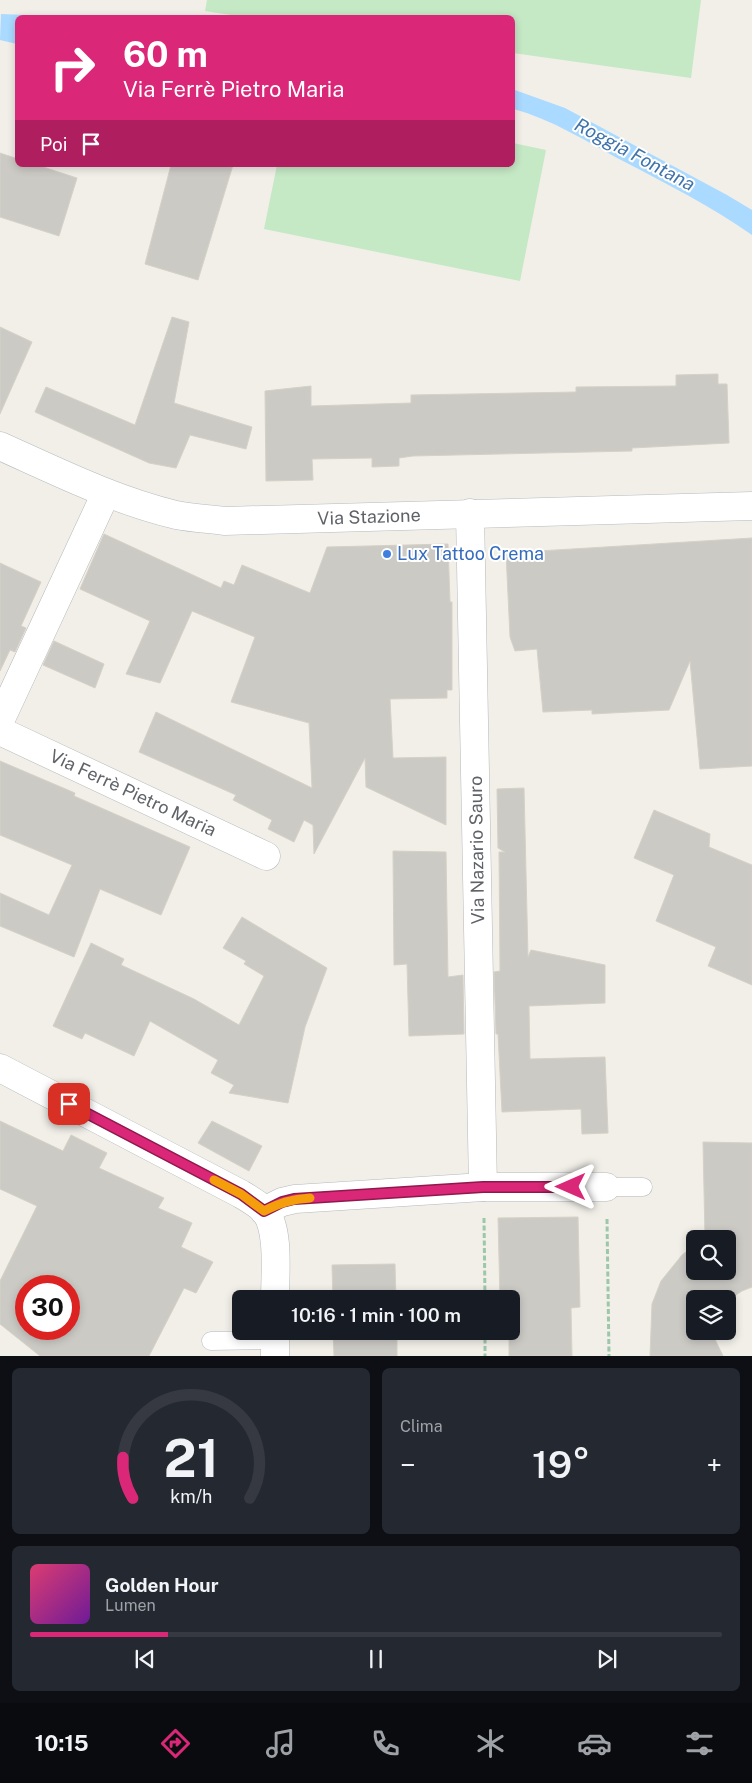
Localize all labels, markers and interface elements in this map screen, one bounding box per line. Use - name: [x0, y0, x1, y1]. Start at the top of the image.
- text: 60 m: [123, 34, 208, 75]
- icon: right: [40, 35, 105, 100]
- text: Via Ferrè Pietro Maria: [123, 76, 344, 102]
- water label: Roggia Fontana: [571, 113, 699, 195]
- icon: arrive: [77, 130, 105, 158]
- text: Poi: [40, 133, 67, 155]
- street label: Via Stazione: [317, 504, 421, 529]
- place label: Lux Tattoo Crema: [397, 543, 544, 564]
- marker: Lux Tattoo Crema: [381, 548, 393, 560]
- street label: Via Ferrè Pietro Maria: [47, 745, 220, 840]
- street label: Via Nazario Sauro: [465, 776, 488, 924]
- pin: [48, 1083, 90, 1125]
- icon: arrive: [55, 1090, 83, 1118]
- position arrow: [544, 1160, 596, 1212]
- map controls: [686, 1230, 736, 1340]
- button: search: [686, 1230, 736, 1280]
- speed limit sign: 30: [15, 1275, 80, 1340]
- button: layers: [686, 1290, 736, 1340]
- text: 10:16 · 1 min · 100 m: [291, 1304, 461, 1326]
- text: Clima: [400, 1417, 443, 1436]
- text: 21: [163, 1428, 219, 1489]
- text: 19°: [532, 1442, 590, 1487]
- text: −: [400, 1448, 416, 1481]
- text: +: [706, 1448, 722, 1481]
- text: km/h: [170, 1486, 212, 1507]
- text: Golden Hour: [105, 1574, 219, 1596]
- text: Lumen: [105, 1596, 156, 1615]
- icon: previous: [131, 1645, 159, 1673]
- icon: pause: [362, 1645, 390, 1673]
- icon: next: [593, 1645, 621, 1673]
- icon: directions: [158, 1726, 193, 1761]
- icon: music: [263, 1726, 298, 1761]
- icon: phone: [368, 1726, 403, 1761]
- icon: climate: [473, 1726, 508, 1761]
- icon: car: [577, 1726, 612, 1761]
- icon: filters: [682, 1726, 717, 1761]
- text: 10:15: [35, 1730, 89, 1756]

